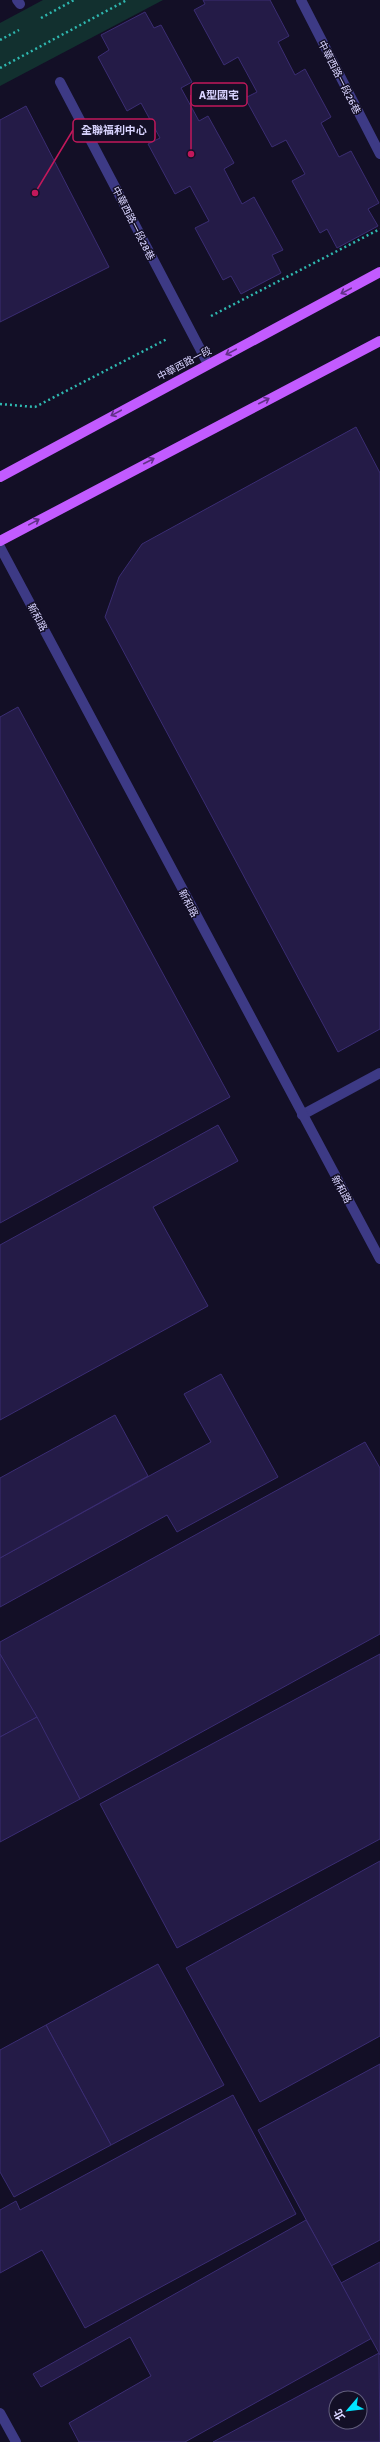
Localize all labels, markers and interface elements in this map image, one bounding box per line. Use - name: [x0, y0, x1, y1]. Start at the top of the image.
- street label: 中華西路一段26巷: [315, 39, 363, 116]
- callout: A型國宅: [191, 83, 247, 106]
- text: A型國宅: [199, 89, 239, 102]
- callout: 全聯福利中心: [73, 119, 155, 142]
- text: 全聯福利中心: [81, 124, 147, 137]
- street label: 中華西路一段28巷: [109, 185, 157, 262]
- one-way arrow: [340, 287, 352, 295]
- street label: 中華西路一段: [155, 345, 214, 383]
- one-way arrow: [225, 349, 237, 356]
- one-way arrow: [258, 397, 270, 404]
- one-way arrow: [110, 410, 122, 417]
- one-way arrow: [143, 457, 155, 464]
- one-way arrow: [28, 518, 40, 525]
- street label: 新和路: [25, 601, 49, 634]
- street label: 新和路: [176, 887, 200, 920]
- street label: 新和路: [329, 1173, 354, 1206]
- north arrow: [328, 2390, 368, 2430]
- text: 北: [331, 2407, 348, 2422]

